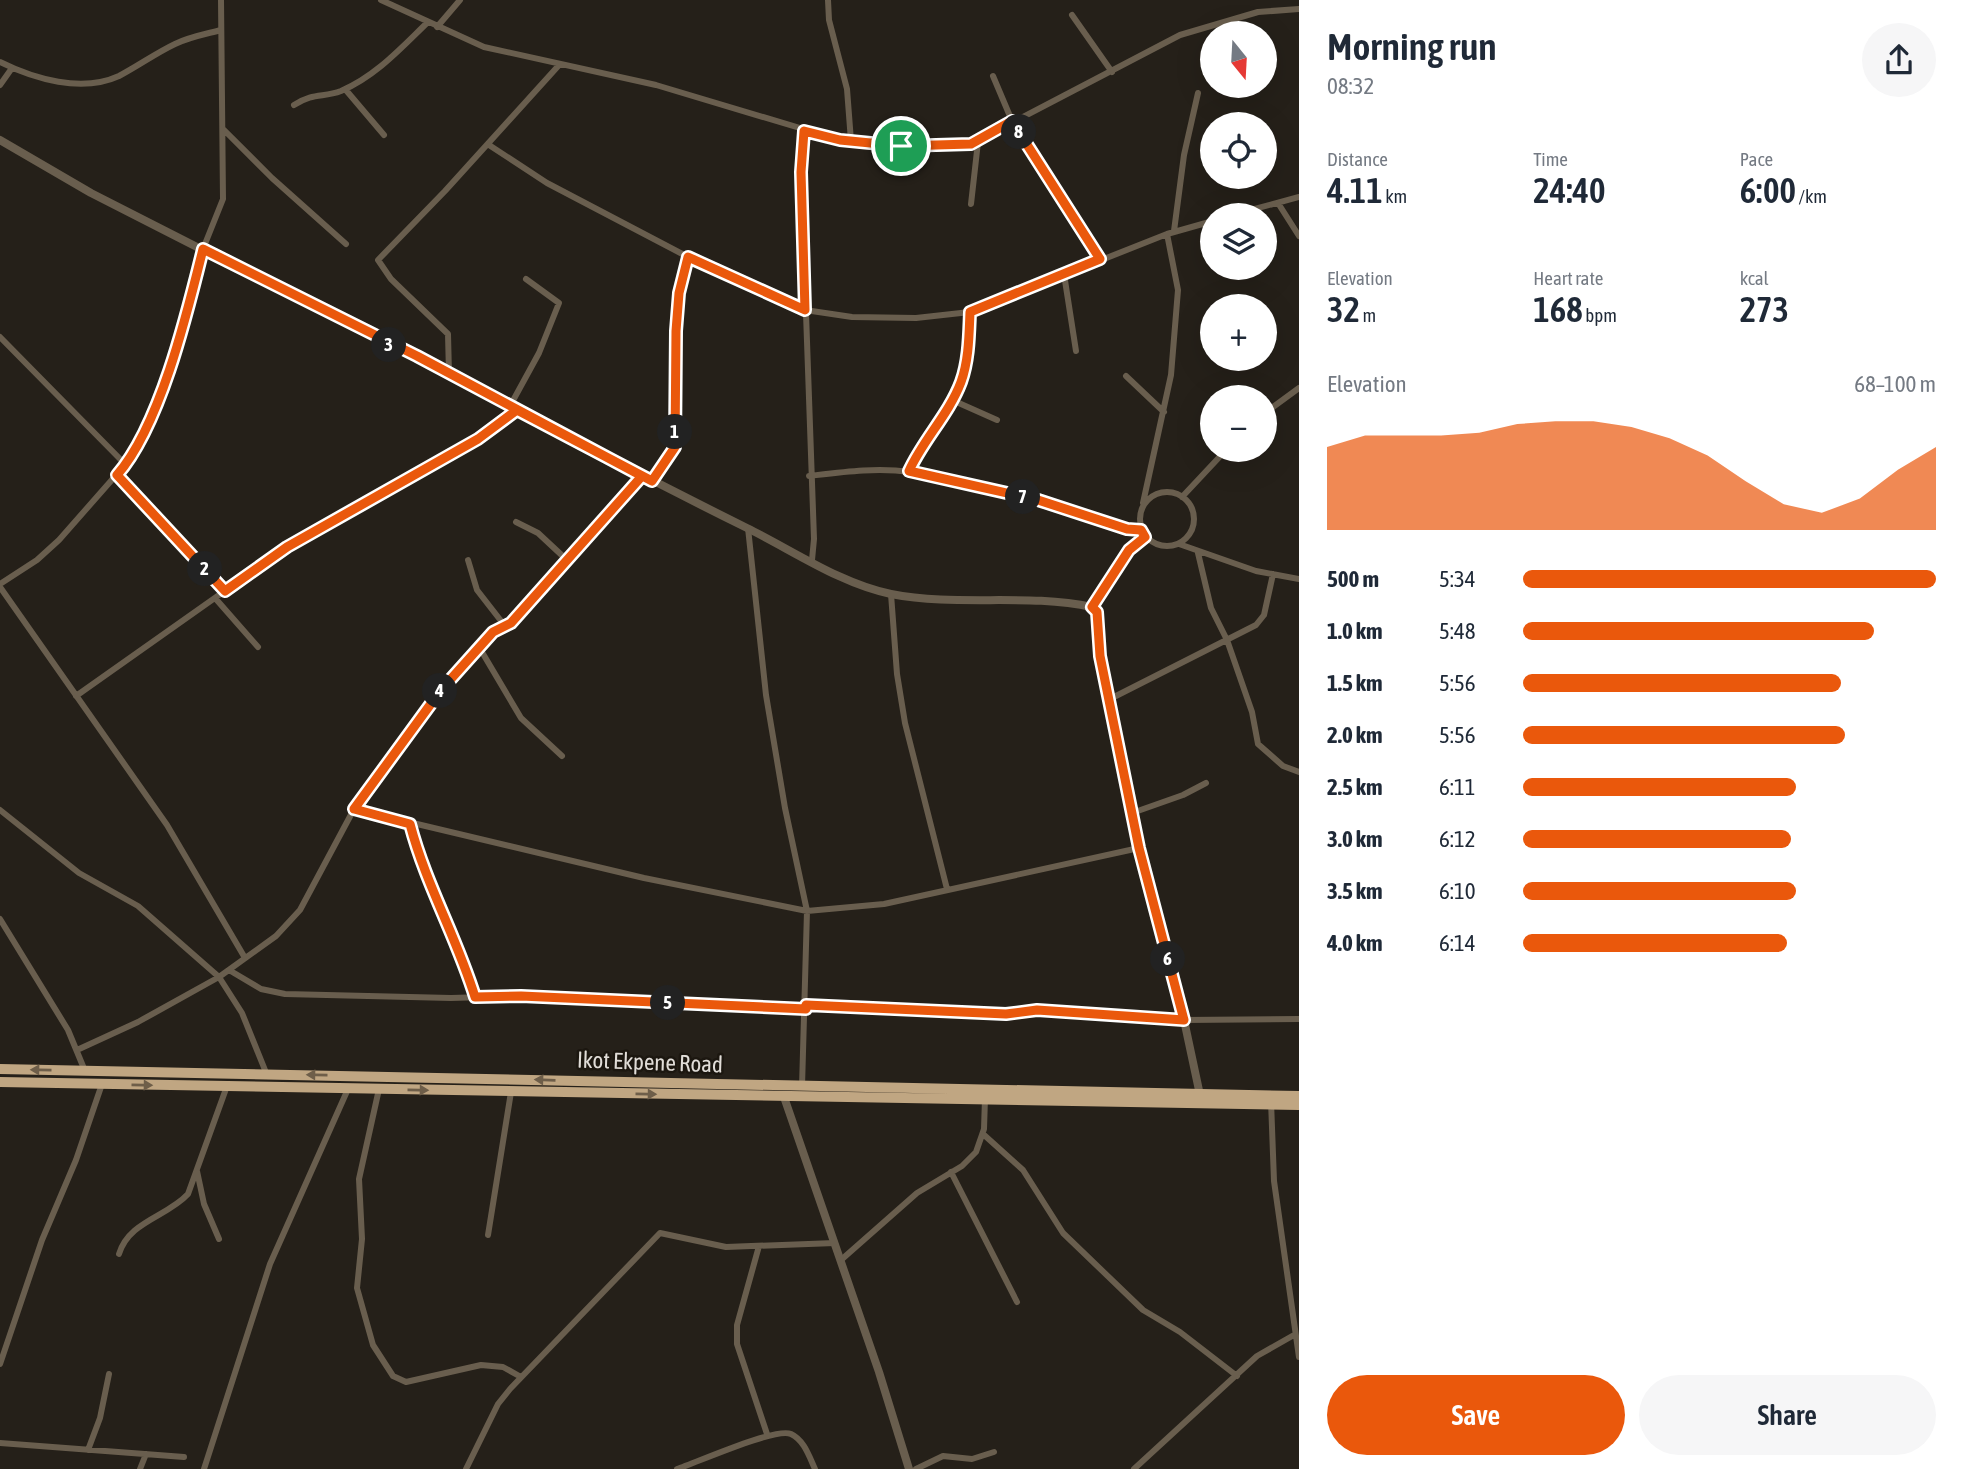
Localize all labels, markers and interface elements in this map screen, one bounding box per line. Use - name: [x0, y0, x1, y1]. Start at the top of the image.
- north arrow: [1200, 21, 1278, 98]
- map controls: [1200, 21, 1277, 462]
- button: share: [1862, 23, 1936, 97]
- text: Morning run: [1327, 25, 1497, 68]
- text: 08:32: [1327, 73, 1374, 99]
- button: locate: [1200, 112, 1277, 189]
- pin: 8: [1002, 114, 1036, 150]
- pin: [871, 116, 931, 176]
- text: 8: [1014, 120, 1023, 142]
- icon: arrive: [882, 127, 920, 165]
- text: Distance: [1327, 148, 1388, 170]
- text: Time: [1533, 148, 1568, 170]
- text: Pace: [1740, 148, 1773, 170]
- text: 4.11: [1327, 170, 1383, 210]
- text: 24:40: [1533, 170, 1605, 210]
- text: 6:00: [1740, 170, 1796, 210]
- text: km: [1383, 185, 1407, 207]
- text: /km: [1796, 185, 1827, 207]
- button: layers: [1200, 203, 1277, 280]
- text: Elevation: [1327, 267, 1393, 289]
- text: Heart rate: [1533, 267, 1603, 289]
- text: kcal: [1740, 267, 1769, 289]
- text: 32: [1327, 289, 1360, 329]
- text: 168: [1533, 289, 1583, 329]
- text: 273: [1740, 289, 1789, 329]
- button: +: [1200, 294, 1277, 371]
- text: m: [1360, 304, 1376, 326]
- text: bpm: [1583, 304, 1617, 326]
- pin: 3: [372, 328, 406, 362]
- text: 3: [384, 333, 393, 355]
- text: Elevation: [1327, 371, 1407, 397]
- text: 68–100 m: [1854, 371, 1936, 397]
- button: −: [1200, 385, 1277, 462]
- pin: 1: [658, 414, 692, 450]
- text: 1: [670, 420, 679, 442]
- pin: 7: [1006, 480, 1040, 514]
- text: 7: [1018, 485, 1027, 507]
- pin: 2: [188, 552, 222, 586]
- text: 2: [200, 557, 209, 579]
- text: 500 m: [1327, 566, 1379, 592]
- text: 5:34: [1439, 566, 1476, 592]
- text: 1.0 km: [1327, 618, 1383, 644]
- text: 5:48: [1439, 618, 1476, 644]
- text: 1.5 km: [1327, 670, 1383, 696]
- text: 5:56: [1439, 670, 1476, 696]
- pin: 4: [422, 674, 458, 708]
- text: 4: [435, 679, 444, 701]
- text: 2.0 km: [1327, 722, 1383, 748]
- text: 5:56: [1439, 722, 1476, 748]
- text: 2.5 km: [1327, 774, 1383, 800]
- text: 6:11: [1439, 774, 1476, 800]
- text: 3.0 km: [1327, 826, 1383, 852]
- text: 6:12: [1439, 826, 1476, 852]
- text: 3.5 km: [1327, 878, 1383, 904]
- text: 6:10: [1439, 878, 1476, 904]
- text: 4.0 km: [1327, 930, 1383, 956]
- text: 6:14: [1439, 930, 1476, 956]
- pin: 6: [1150, 942, 1186, 976]
- text: 6: [1163, 947, 1172, 969]
- pin: 5: [650, 986, 686, 1020]
- text: 5: [663, 991, 672, 1013]
- street label: Ikot Ekpene Road: [577, 1046, 723, 1078]
- one-way arrow: [30, 1064, 52, 1076]
- one-way arrow: [306, 1069, 328, 1081]
- one-way arrow: [534, 1074, 556, 1086]
- one-way arrow: [131, 1079, 153, 1090]
- one-way arrow: [407, 1084, 429, 1096]
- one-way arrow: [635, 1089, 657, 1100]
- button: Save: [1327, 1375, 1625, 1455]
- button: Share: [1639, 1375, 1936, 1455]

